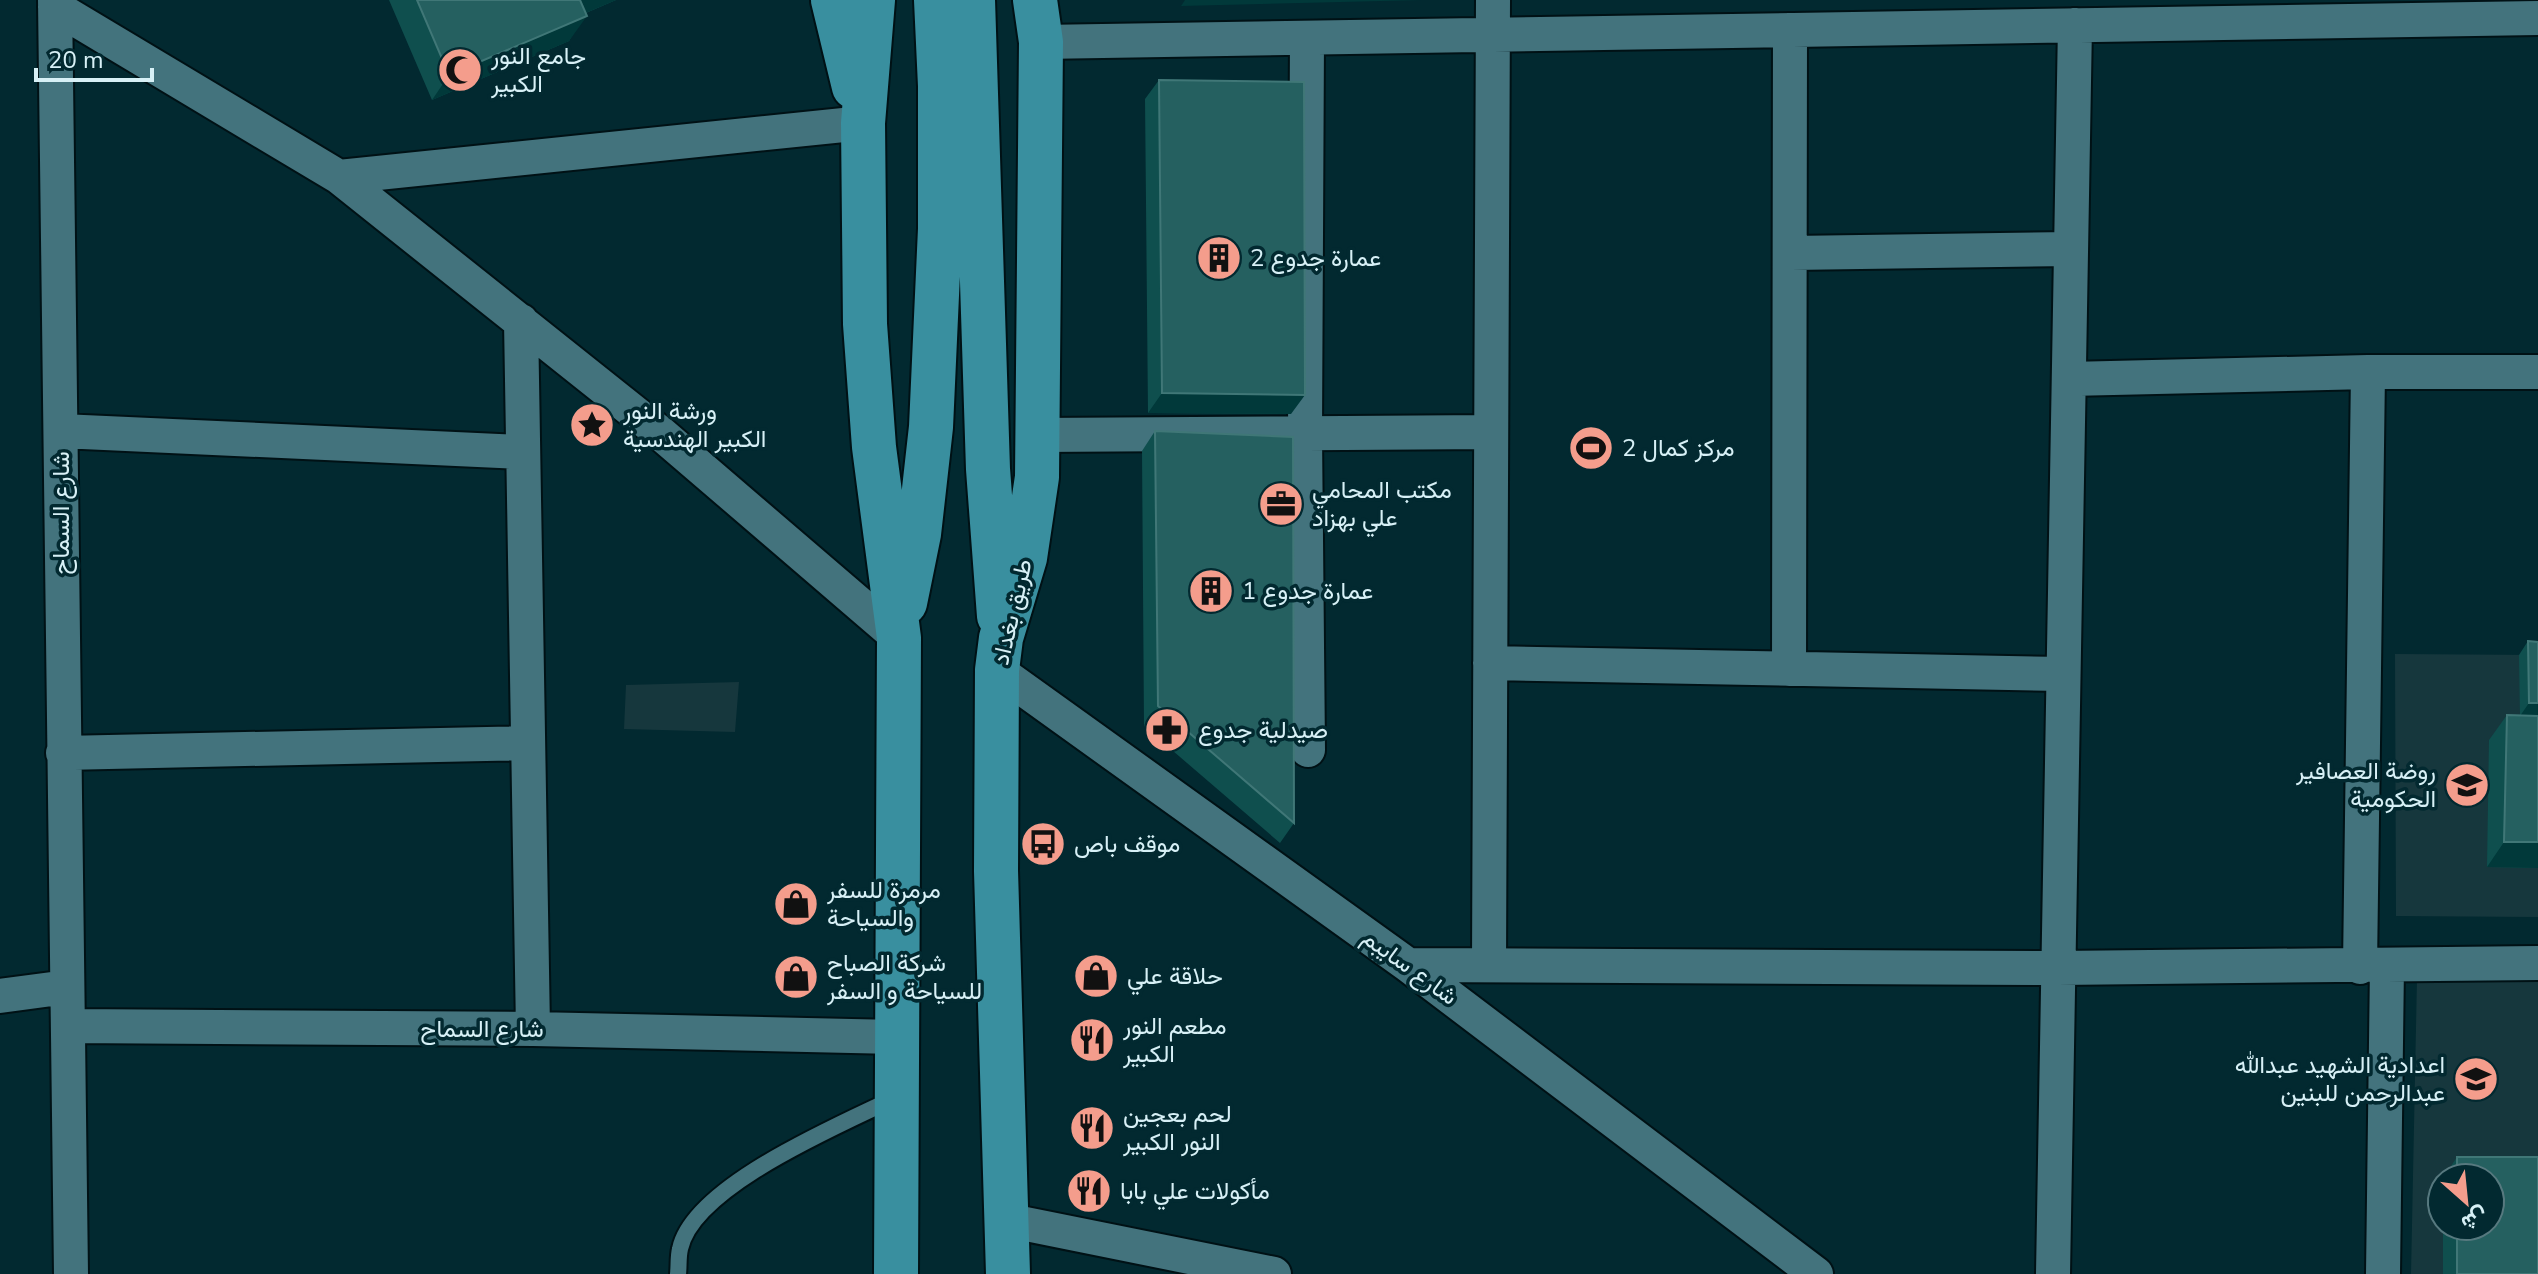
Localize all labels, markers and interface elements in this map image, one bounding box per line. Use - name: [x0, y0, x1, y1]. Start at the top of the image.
- scale bar: [36, 32, 152, 82]
- place label: جامع النور الكبير: [490, 40, 586, 100]
- text: 20 m: [48, 44, 104, 76]
- mosque icon: جامع النور الكبير: [436, 46, 484, 94]
- building icon: عمارة جدوع 2: [1195, 234, 1243, 282]
- place label: عمارة جدوع 2: [1250, 242, 1381, 274]
- place label: ورشة النور الكبير الهندسية: [622, 395, 766, 455]
- place icon: ورشة النور الكبير الهندسية: [568, 401, 616, 449]
- sports icon: مركز كمال 2: [1567, 424, 1615, 472]
- place label: مركز كمال 2: [1622, 432, 1735, 464]
- street label: شارع السماح: [45, 451, 77, 575]
- place label: مكتب المحامي علي بهزاد: [1312, 474, 1452, 537]
- office icon: مكتب المحامي علي بهزاد: [1257, 480, 1305, 528]
- street label: طريق بغداد: [984, 556, 1040, 668]
- building icon: عمارة جدوع 1: [1187, 567, 1235, 615]
- place label: عمارة جدوع 1: [1242, 575, 1373, 607]
- pharmacy icon: صيدلية جدوع: [1143, 706, 1191, 754]
- place label: صيدلية جدوع: [1198, 714, 1328, 746]
- place label: روضة العصافير الحكومية: [2295, 755, 2436, 815]
- school or university icon: روضة العصافير الحكومية: [2443, 761, 2491, 809]
- bus stop icon: موقف باص: [1019, 820, 1067, 868]
- place label: موقف باص: [1074, 828, 1180, 860]
- place label: مرمرة للسفر والسياحة: [826, 874, 941, 934]
- shop icon: مرمرة للسفر والسياحة: [772, 880, 820, 928]
- street label: شارع سايبم: [1356, 922, 1464, 1012]
- place label: شركة الصباح للسياحة و السفر: [826, 947, 982, 1007]
- shop icon: حلاقة علي: [1072, 952, 1120, 1000]
- shop icon: شركة الصباح للسياحة و السفر: [772, 953, 820, 1001]
- place label: حلاقة علي: [1127, 960, 1223, 995]
- place label: مطعم النور الكبير: [1122, 1010, 1227, 1070]
- street label: شارع السماح: [420, 1013, 544, 1045]
- restaurant icon: مطعم النور الكبير: [1068, 1016, 1116, 1064]
- place label: اعدادية الشهيد عبدالله عبدالرحمن للبنين: [2235, 1049, 2445, 1109]
- school or university icon: اعدادية الشهيد عبدالله عبدالرحمن للبنين: [2452, 1055, 2500, 1103]
- place label: لحم بعجين النور الكبير: [1122, 1098, 1232, 1158]
- restaurant icon: لحم بعجين النور الكبير: [1068, 1104, 1116, 1152]
- north arrow: [2426, 1162, 2506, 1242]
- restaurant icon: مأكولات علي بابا: [1065, 1167, 1113, 1215]
- place label: مأكولات علي بابا: [1120, 1175, 1270, 1210]
- text: ش: [2456, 1200, 2493, 1238]

